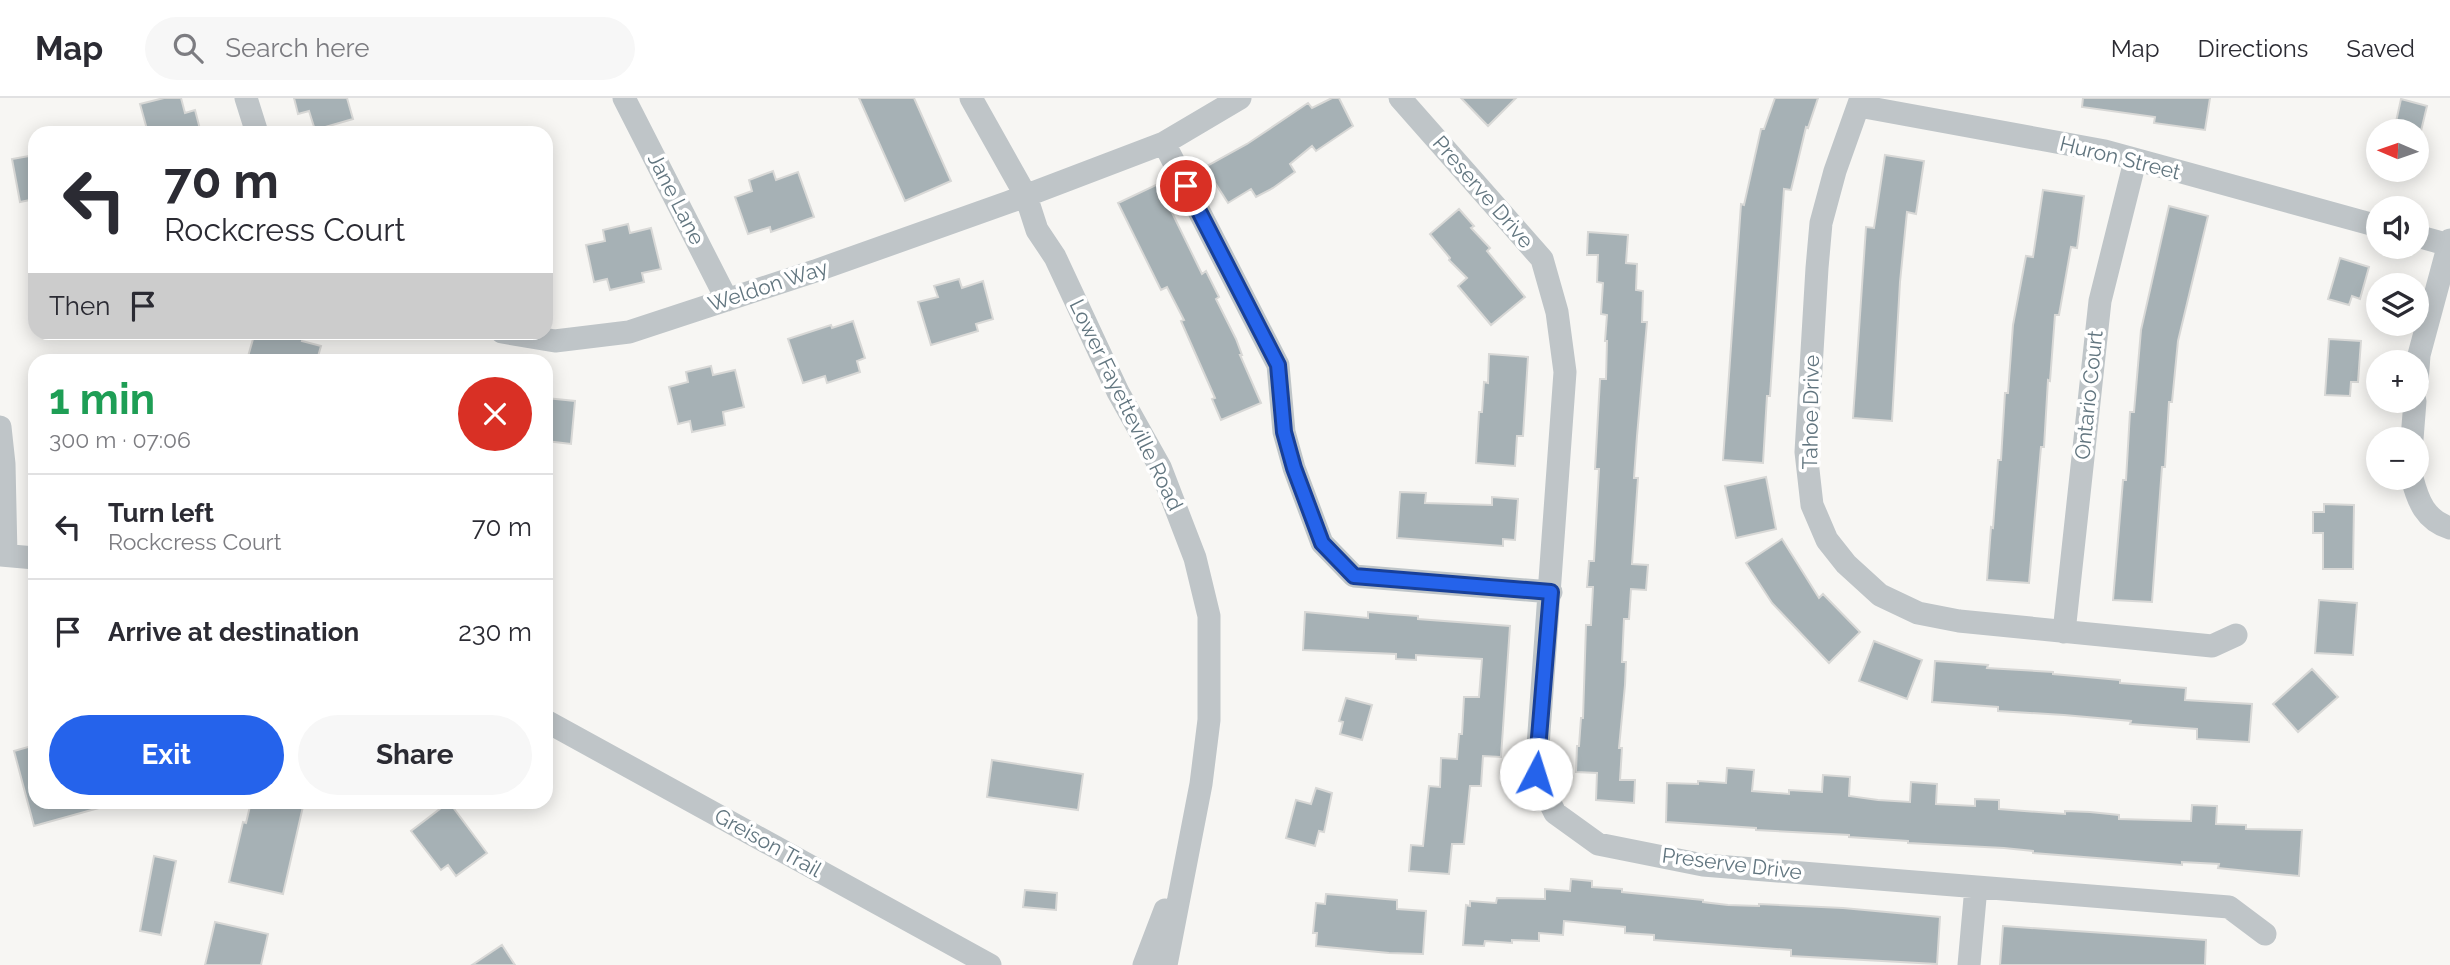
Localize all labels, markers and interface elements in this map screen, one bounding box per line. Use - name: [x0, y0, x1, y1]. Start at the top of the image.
- search box: [145, 17, 635, 80]
- text: Map: [35, 29, 103, 68]
- icon: search: [169, 29, 207, 67]
- text: Search here: [225, 33, 370, 63]
- text: Map: [2111, 34, 2160, 63]
- text: Directions: [2198, 34, 2308, 63]
- text: Saved: [2346, 34, 2415, 63]
- north arrow: [2366, 119, 2429, 182]
- map controls: [2366, 119, 2429, 490]
- street label: Preserve Drive: [1428, 130, 1539, 253]
- street label: Huron Street: [2057, 130, 2183, 185]
- street label: Jane Lane: [643, 149, 710, 249]
- text: 70 m: [164, 152, 279, 209]
- icon: left: [49, 154, 140, 245]
- pin: [1156, 156, 1216, 216]
- icon: arrive: [1167, 167, 1205, 205]
- button: sound: [2366, 196, 2429, 259]
- text: Rockcress Court: [164, 211, 405, 248]
- street label: Weldon Way: [705, 254, 831, 317]
- button: layers: [2366, 273, 2429, 336]
- icon: arrive: [124, 287, 162, 325]
- text: Then: [49, 291, 110, 321]
- street label: Lower Fayetteville Road: [1064, 295, 1189, 514]
- street label: Ontario Court: [2069, 329, 2108, 461]
- button: +: [2366, 350, 2429, 413]
- street label: Tahoe Drive: [1797, 354, 1824, 469]
- text: 1 min: [49, 375, 155, 424]
- button: close: [458, 377, 532, 451]
- text: 300 m · 07:06: [49, 426, 191, 453]
- button: −: [2366, 427, 2429, 490]
- text: Turn left: [108, 498, 214, 528]
- icon: left: [49, 508, 87, 546]
- text: 70 m: [472, 512, 532, 542]
- text: Rockcress Court: [108, 528, 281, 555]
- icon: arrive: [49, 613, 87, 651]
- text: Arrive at destination: [108, 617, 359, 647]
- text: 230 m: [458, 617, 532, 647]
- button: Exit: [49, 715, 284, 795]
- button: Share: [298, 715, 532, 795]
- position arrow: [1499, 737, 1573, 811]
- street label: Greison Trail: [710, 803, 826, 882]
- street label: Preserve Drive: [1661, 843, 1803, 884]

